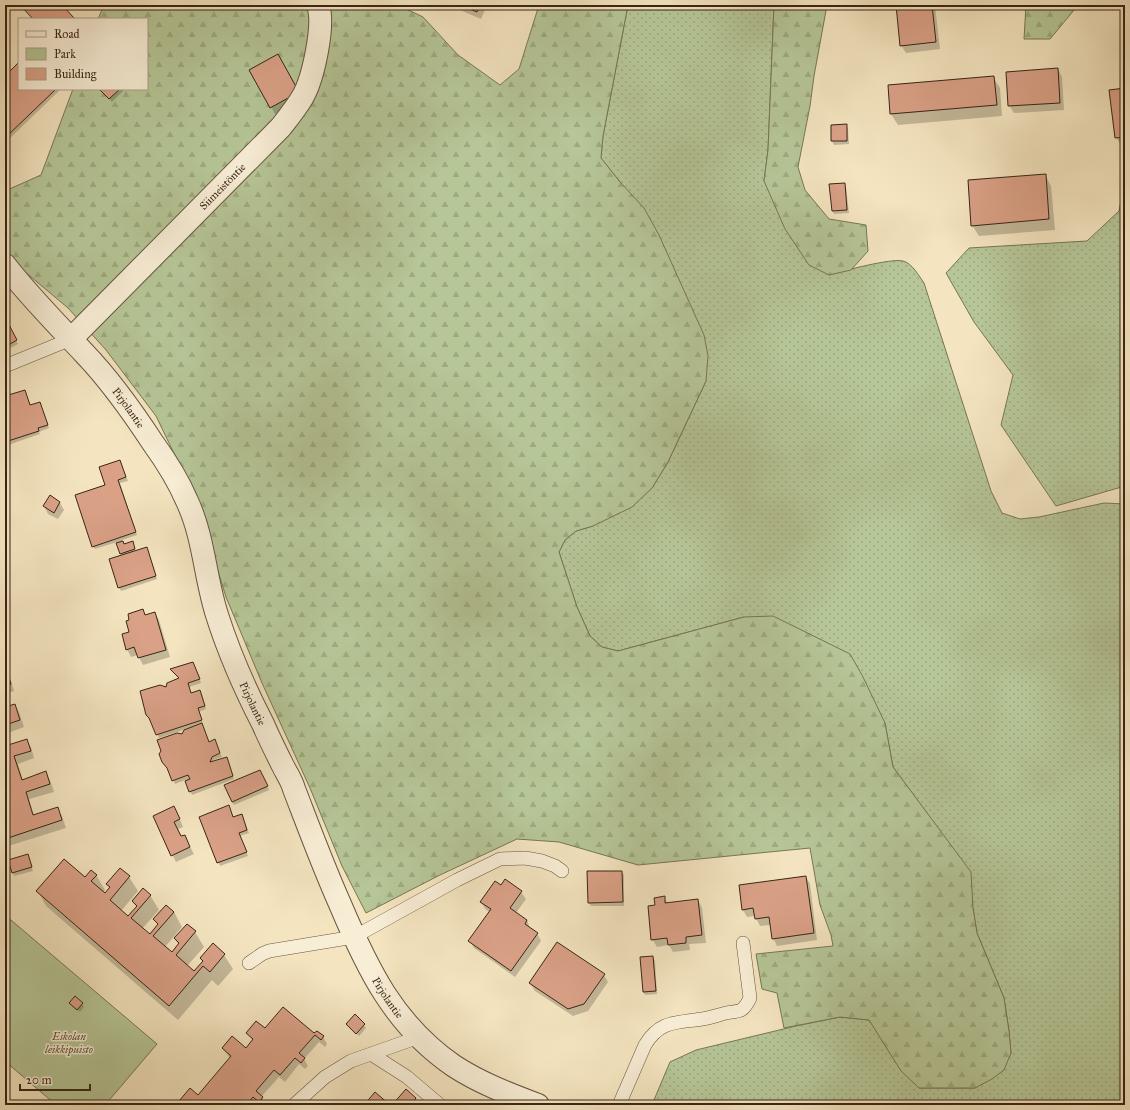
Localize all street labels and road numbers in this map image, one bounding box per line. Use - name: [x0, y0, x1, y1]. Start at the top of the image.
- street label: Siimeistöntie: [197, 160, 249, 213]
- street label: Pirjolantie: [109, 385, 147, 431]
- street label: Pirjolantie: [237, 680, 269, 728]
- street label: Pirjolantie: [369, 975, 406, 1021]

